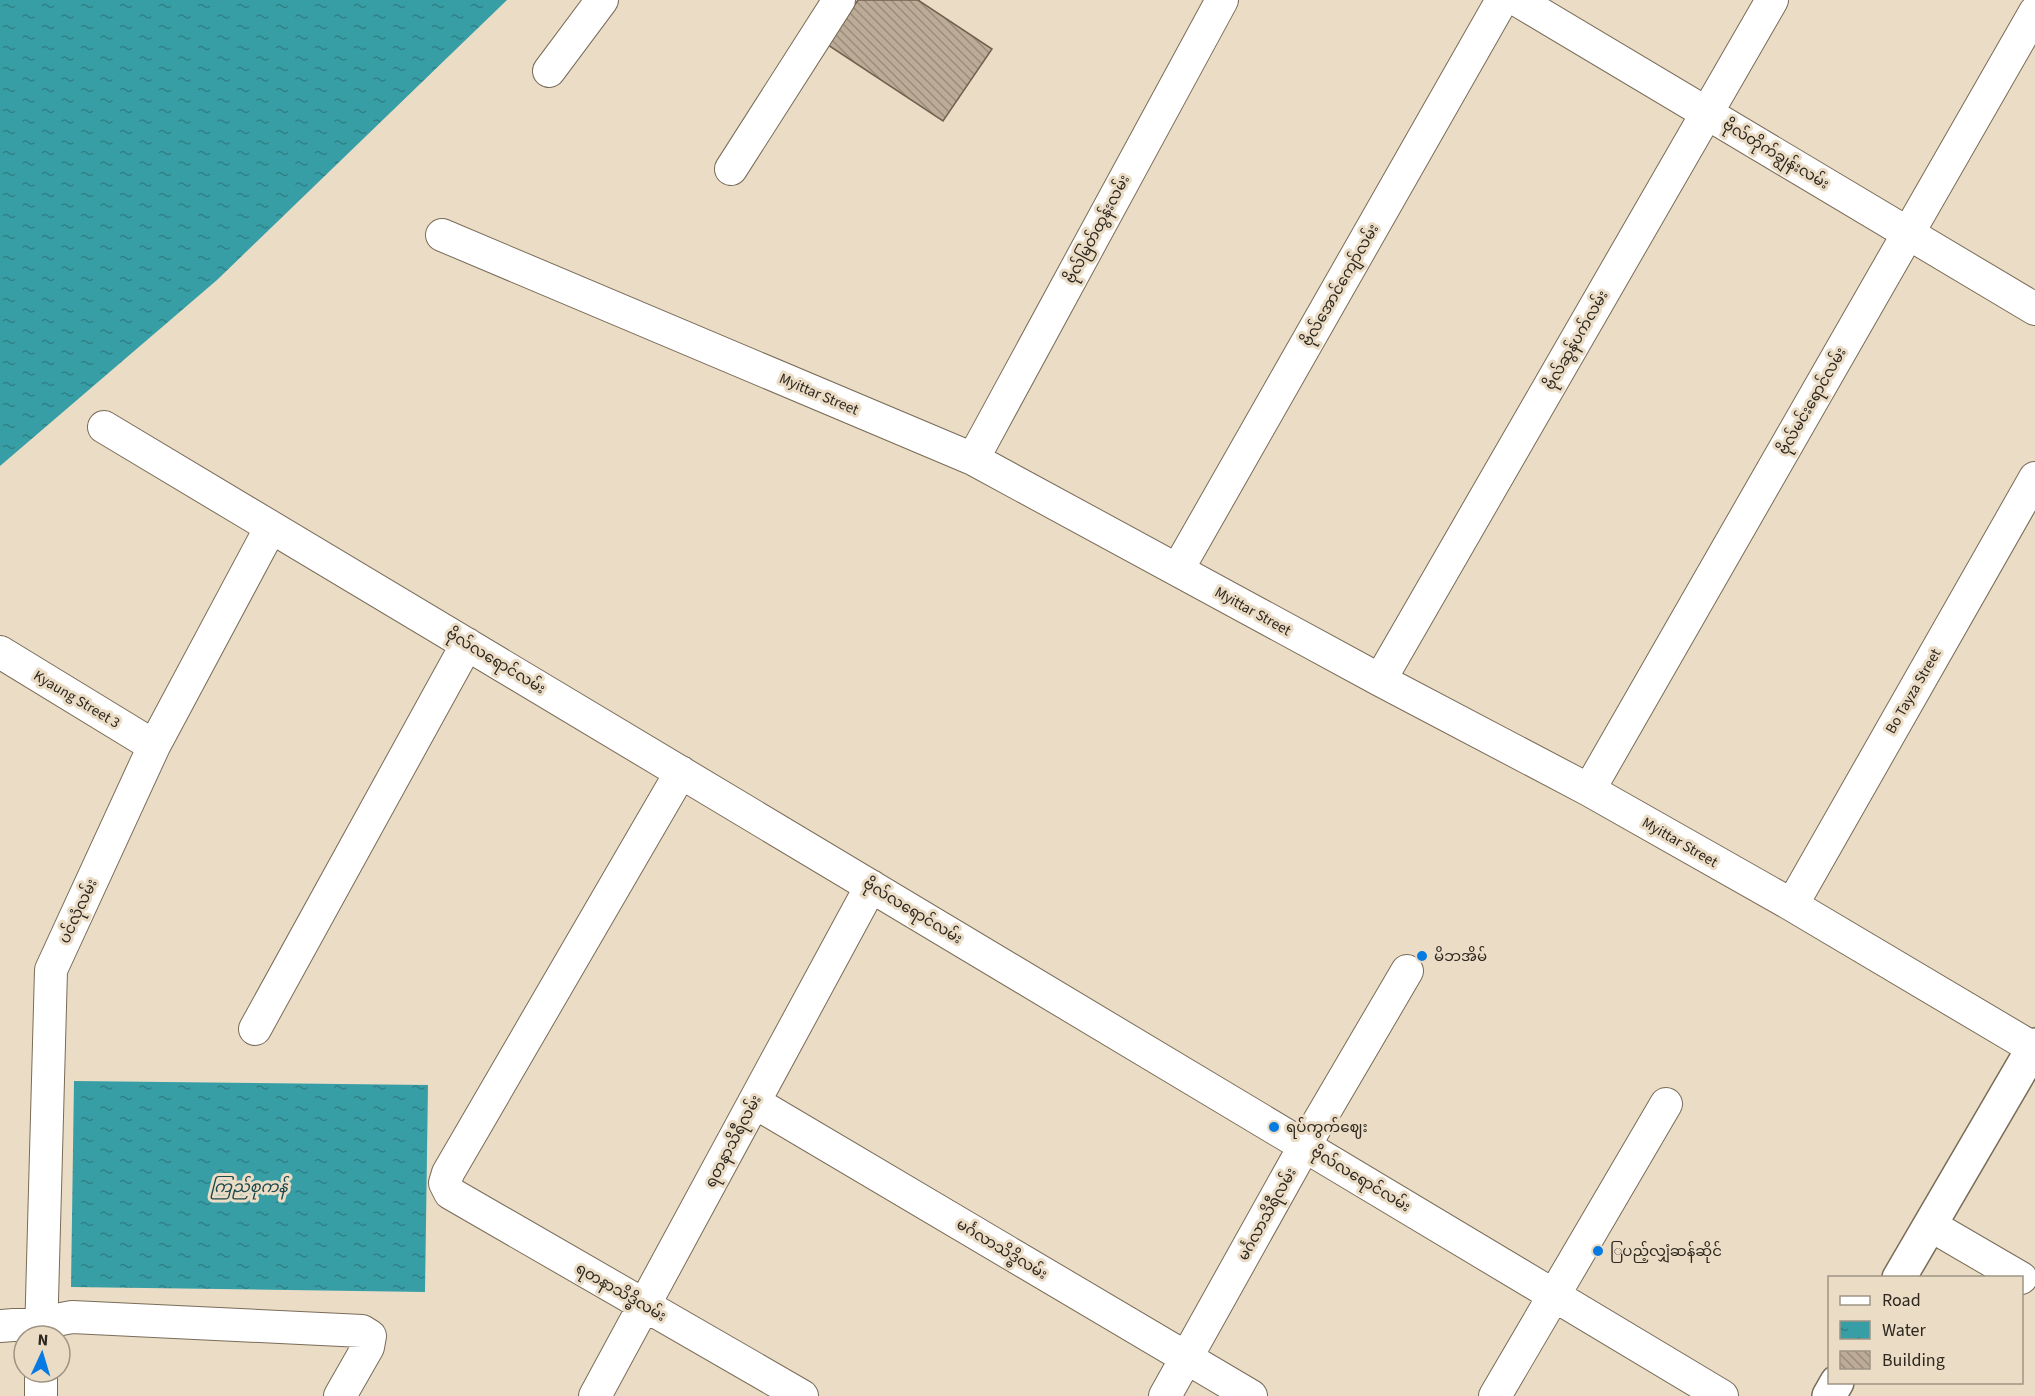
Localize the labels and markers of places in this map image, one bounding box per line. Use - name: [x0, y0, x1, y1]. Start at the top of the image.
- place label: မိဘအိမ်: [1434, 946, 1487, 967]
- marker: မိဘအိမ်: [1415, 949, 1429, 963]
- place label: ရပ်ကွက်ဈေး: [1286, 1117, 1368, 1139]
- marker: ရပ်ကွက်ဈေး: [1267, 1120, 1281, 1134]
- place label: ြပည့်လျှံဆန်ဆိုင်: [1610, 1241, 1722, 1263]
- marker: ြပည့်လျှံဆန်ဆိုင်: [1591, 1244, 1605, 1258]

